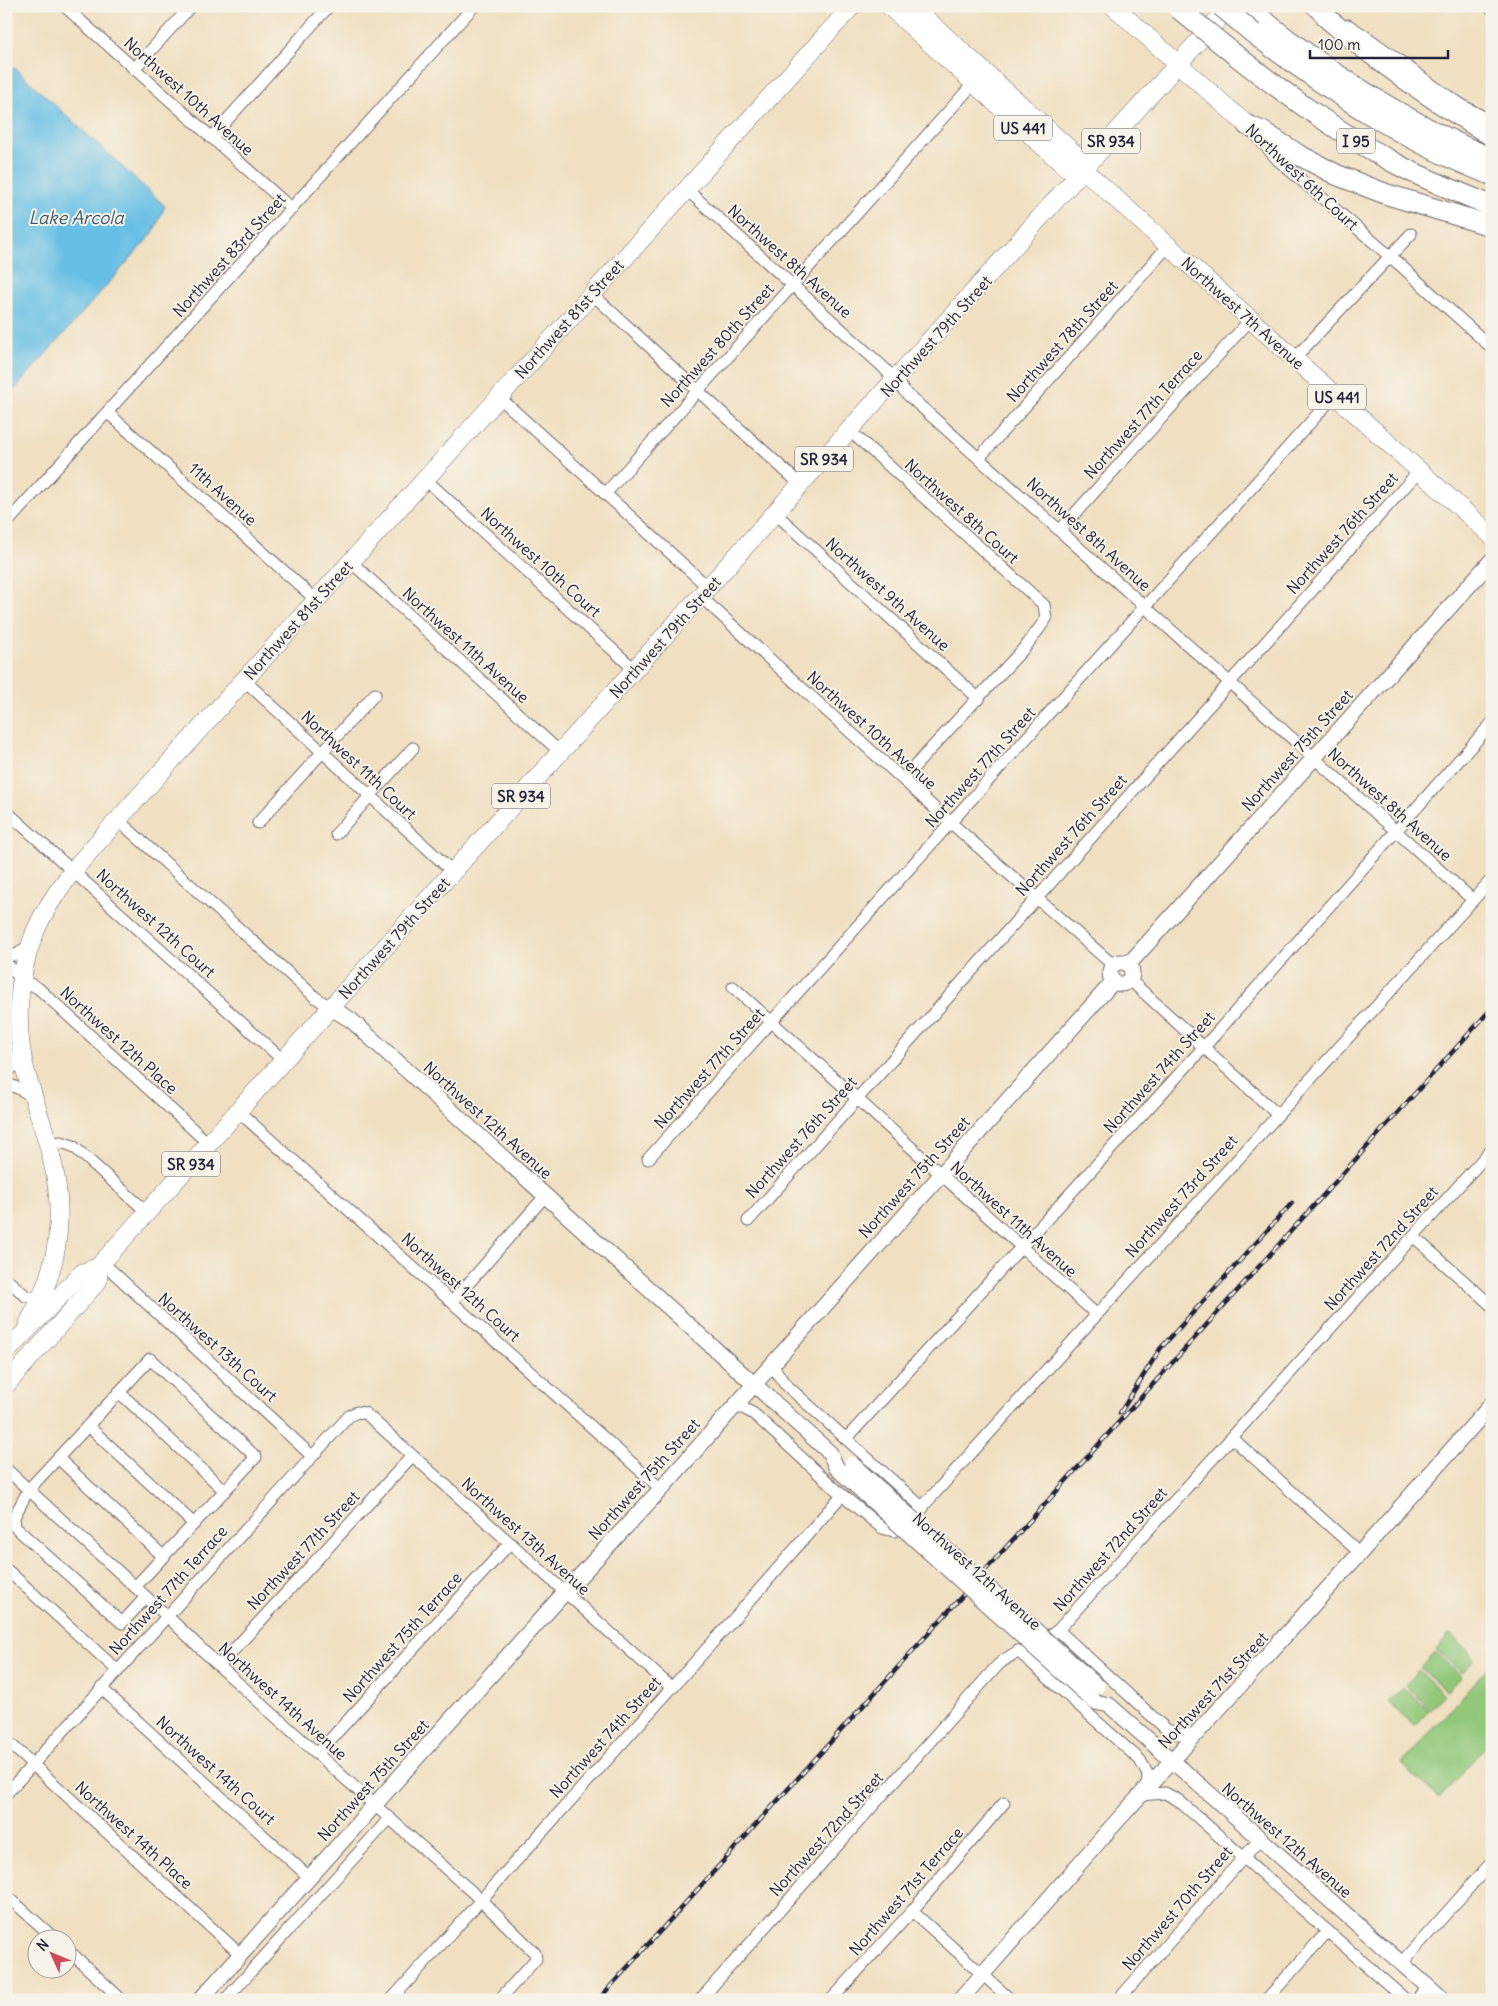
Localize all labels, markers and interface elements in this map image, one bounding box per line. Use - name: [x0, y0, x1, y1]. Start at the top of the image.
- scale bar: [1310, 28, 1448, 60]
- street label: Northwest 10th Avenue: [120, 33, 258, 159]
- text: 100 m: [1318, 35, 1360, 54]
- road number: US 441: [994, 116, 1052, 140]
- street label: Northwest 6th Court: [1241, 120, 1363, 235]
- road number: SR 934: [1082, 128, 1140, 154]
- road number: I 95: [1337, 128, 1375, 154]
- street label: Northwest 83rd Street: [168, 189, 290, 321]
- street label: Northwest 8th Avenue: [724, 200, 856, 322]
- water label: Lake Arcola: [28, 206, 125, 229]
- street label: Northwest 7th Avenue: [1177, 253, 1309, 373]
- street label: Northwest 81st Street: [510, 255, 628, 383]
- street label: Northwest 79th Street: [876, 271, 996, 401]
- street label: Northwest 78th Street: [1002, 276, 1122, 406]
- street label: Northwest 80th Street: [656, 279, 778, 411]
- street label: Northwest 77th Terrace: [1080, 345, 1206, 483]
- road number: US 441: [1308, 384, 1366, 410]
- road number: SR 934: [795, 446, 853, 472]
- street label: Northwest 8th Court: [901, 454, 1024, 568]
- street label: 11th Avenue: [185, 458, 261, 530]
- street label: Northwest 76th Street: [1282, 468, 1402, 598]
- street label: Northwest 8th Avenue: [1023, 473, 1155, 595]
- street label: Northwest 10th Court: [477, 503, 606, 622]
- street label: Northwest 9th Avenue: [822, 533, 954, 655]
- street label: Northwest 81st Street: [239, 556, 357, 684]
- street label: Northwest 79th Street: [605, 572, 725, 702]
- street label: Northwest 11th Avenue: [399, 583, 533, 707]
- street label: Northwest 10th Avenue: [803, 667, 941, 793]
- street label: Northwest 75th Street: [1237, 685, 1357, 815]
- street label: Northwest 77th Street: [921, 702, 1040, 831]
- street label: Northwest 11th Court: [297, 706, 421, 824]
- street label: Northwest 8th Avenue: [1324, 743, 1456, 865]
- street label: Northwest 76th Street: [1011, 770, 1131, 900]
- road number: SR 934: [492, 784, 550, 808]
- street label: Northwest 12th Court: [93, 864, 220, 982]
- street label: Northwest 79th Street: [334, 873, 454, 1003]
- street label: Northwest 12th Place: [56, 982, 182, 1098]
- street label: Northwest 77th Street: [650, 1003, 769, 1132]
- street label: Northwest 74th Street: [1099, 1007, 1219, 1137]
- street label: Northwest 12th Avenue: [420, 1057, 556, 1183]
- street label: Northwest 76th Street: [741, 1072, 861, 1202]
- street label: Northwest 75th Street: [854, 1112, 974, 1242]
- street label: Northwest 73rd Street: [1121, 1130, 1242, 1261]
- road number: SR 934: [162, 1152, 220, 1176]
- street label: Northwest 11th Avenue: [947, 1157, 1081, 1281]
- street label: Northwest 72nd Street: [1320, 1181, 1443, 1314]
- street label: Northwest 12th Court: [398, 1228, 525, 1346]
- street label: Northwest 13th Court: [154, 1288, 282, 1406]
- street label: Northwest 75th Street: [584, 1414, 704, 1544]
- street label: Northwest 13th Avenue: [458, 1473, 594, 1599]
- street label: Northwest 72nd Street: [1049, 1482, 1172, 1615]
- street label: Northwest 77th Street: [243, 1486, 364, 1614]
- street label: Northwest 12th Avenue: [909, 1508, 1045, 1634]
- street label: Northwest 77th Terrace: [105, 1521, 231, 1659]
- street label: Northwest 75th Terrace: [338, 1568, 466, 1706]
- street label: Northwest 71st Street: [1154, 1627, 1273, 1752]
- street label: Northwest 14th Avenue: [215, 1638, 351, 1764]
- street label: Northwest 74th Street: [545, 1672, 665, 1802]
- street label: Northwest 14th Court: [152, 1711, 280, 1829]
- street label: Northwest 75th Street: [313, 1715, 433, 1845]
- street label: Northwest 72nd Street: [765, 1767, 888, 1900]
- street label: Northwest 14th Place: [71, 1777, 197, 1893]
- street label: Northwest 12th Avenue: [1218, 1778, 1356, 1902]
- street label: Northwest 71st Terrace: [845, 1823, 967, 1959]
- street label: Northwest 70th Street: [1118, 1841, 1237, 1974]
- north arrow: [28, 1928, 78, 1978]
- text: N: [33, 1935, 52, 1955]

